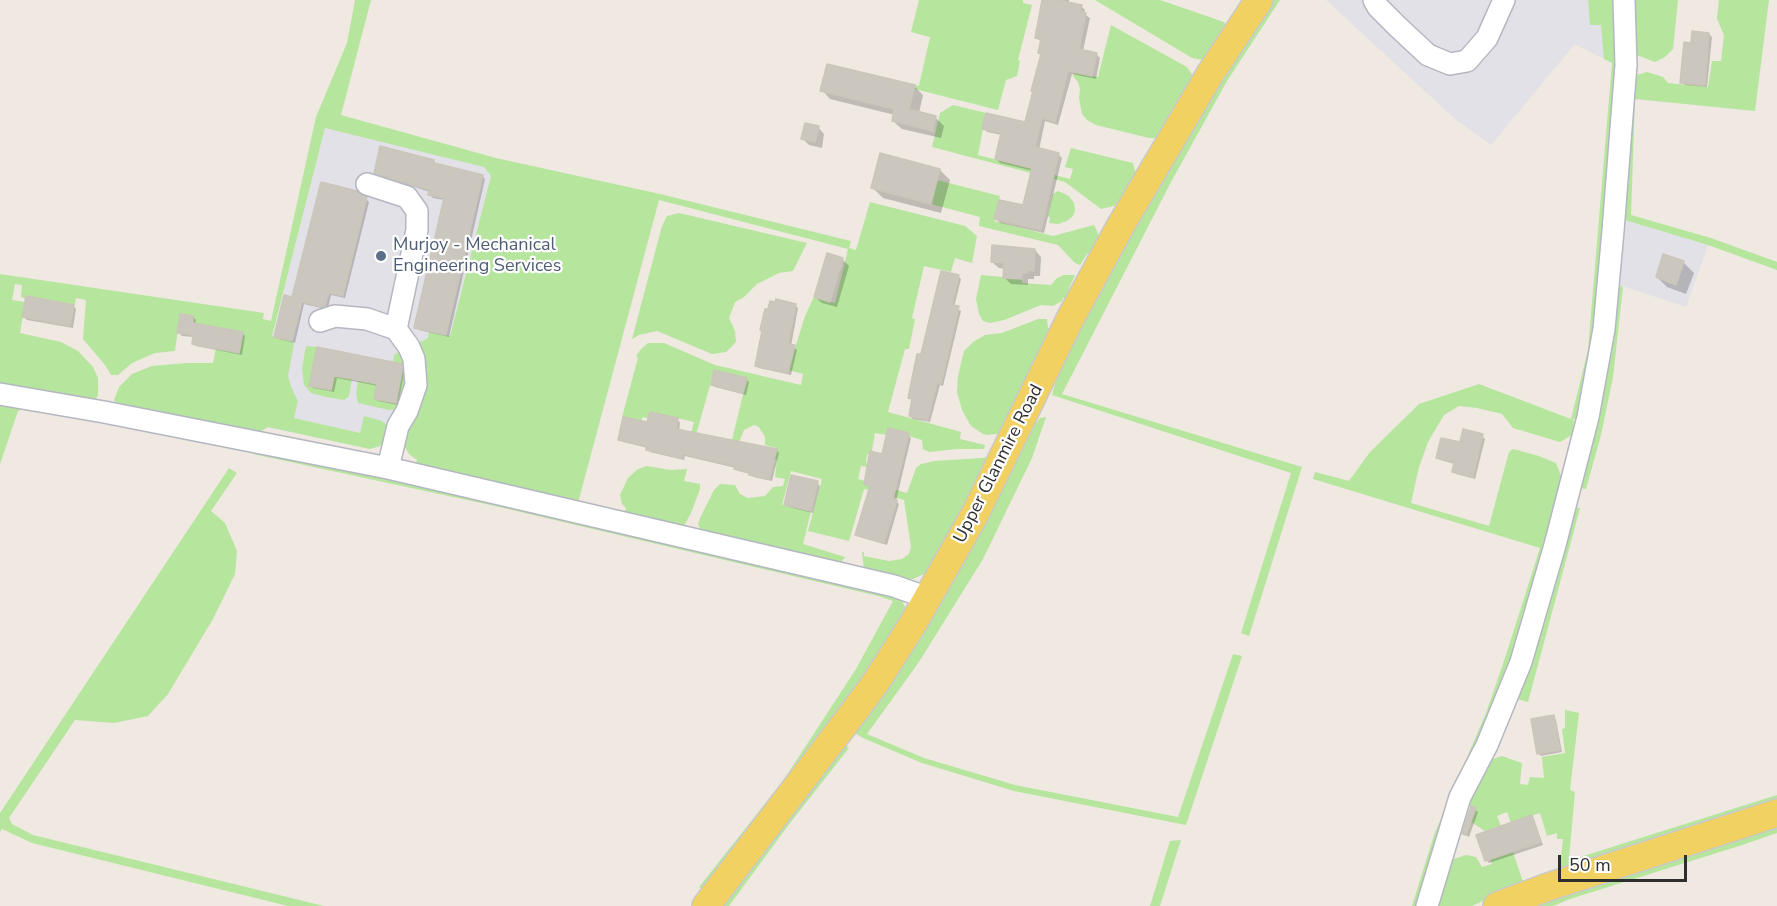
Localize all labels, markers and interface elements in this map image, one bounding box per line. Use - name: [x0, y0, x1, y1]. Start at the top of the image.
- place label: Murjoy - Mechanical Engineering Services: [393, 235, 561, 278]
- marker: Murjoy - Mechanical Engineering Services: [374, 249, 388, 263]
- street label: Upper Glanmire Road: [950, 381, 1048, 547]
- scale bar: [1561, 843, 1690, 881]
- text: 50 m: [1569, 853, 1611, 877]

